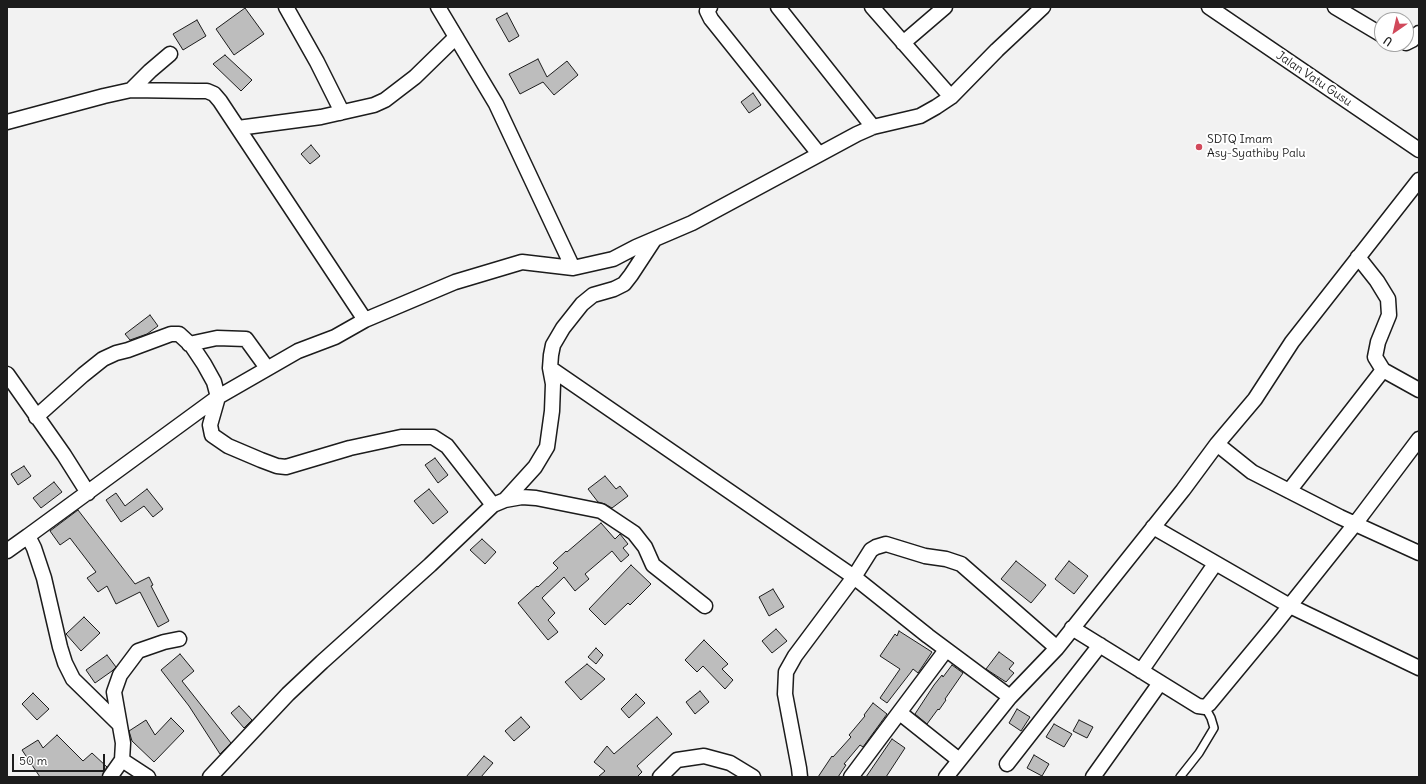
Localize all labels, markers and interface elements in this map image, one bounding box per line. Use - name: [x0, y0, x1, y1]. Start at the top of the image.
- north arrow: [1374, 12, 1414, 52]
- text: U: [1381, 33, 1395, 49]
- street label: Jalan Vatu Gusu: [1273, 48, 1355, 110]
- place label: SDTQ Imam Asy-Syathiby Palu: [1207, 133, 1305, 161]
- marker: SDTQ Imam Asy-Syathiby Palu: [1194, 142, 1204, 152]
- scale bar: [14, 746, 107, 772]
- text: 50 m: [19, 753, 47, 768]

